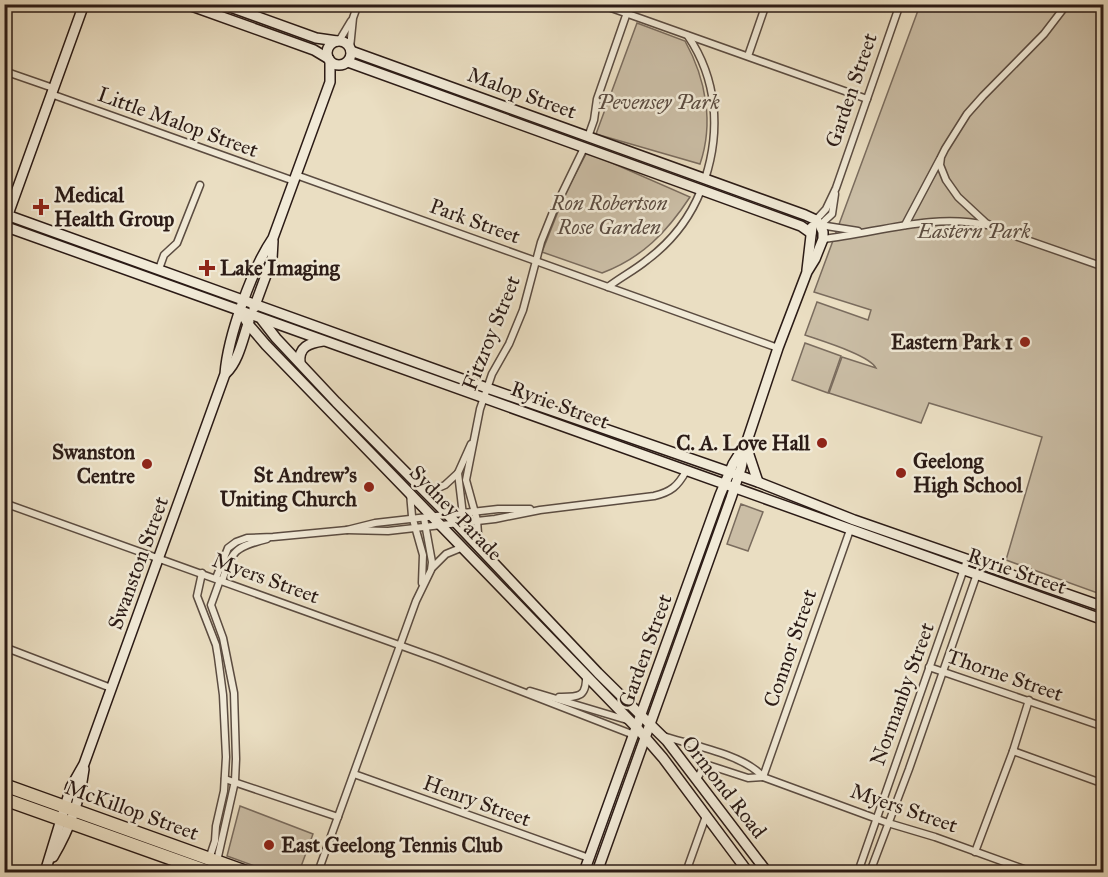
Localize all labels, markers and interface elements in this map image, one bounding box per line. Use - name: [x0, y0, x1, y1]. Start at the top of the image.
- street label: Garden Street: [819, 29, 883, 151]
- street label: Malop Street: [464, 61, 581, 125]
- street label: Little Malop Street: [94, 81, 262, 163]
- park label: Pevensey Park: [596, 89, 720, 115]
- place label: Medical Health Group: [54, 182, 175, 232]
- park label: Ron Robertson Rose Garden: [549, 190, 668, 240]
- street label: Park Street: [426, 193, 524, 250]
- marker: Medical Health Group: [32, 198, 50, 216]
- park label: Eastern Park: [916, 218, 1031, 244]
- place label: Lake Imaging: [220, 255, 341, 281]
- marker: Lake Imaging: [198, 259, 216, 277]
- street label: Fitzroy Street: [456, 271, 526, 394]
- place label: Eastern Park 1: [891, 329, 1013, 355]
- marker: Eastern Park 1: [1018, 335, 1032, 349]
- street label: Ryrie Street: [507, 375, 613, 435]
- place label: C. A. Love Hall: [676, 430, 811, 456]
- marker: C. A. Love Hall: [815, 436, 829, 450]
- place label: Swanston Centre: [52, 439, 136, 489]
- place label: Geelong High School: [913, 448, 1024, 498]
- marker: Swanston Centre: [140, 457, 154, 471]
- street label: Sydney Parade: [404, 460, 508, 566]
- place label: St Andrew's Uniting Church: [220, 462, 357, 512]
- marker: Geelong High School: [894, 466, 908, 480]
- marker: St Andrew's Uniting Church: [362, 480, 376, 494]
- street label: Swanston Street: [102, 492, 174, 633]
- street label: Ryrie Street: [964, 542, 1071, 600]
- street label: Myers Street: [209, 547, 323, 610]
- street label: Connor Street: [758, 585, 823, 710]
- street label: Garden Street: [612, 590, 678, 712]
- street label: Normanby Street: [864, 618, 940, 769]
- street label: Thorne Street: [943, 643, 1067, 707]
- street label: Ormond Road: [676, 730, 772, 844]
- street label: Henry Street: [420, 770, 535, 833]
- street label: McKillop Street: [62, 774, 203, 846]
- street label: Myers Street: [847, 778, 962, 839]
- place label: East Geelong Tennis Club: [281, 832, 503, 858]
- marker: East Geelong Tennis Club: [262, 838, 276, 852]

